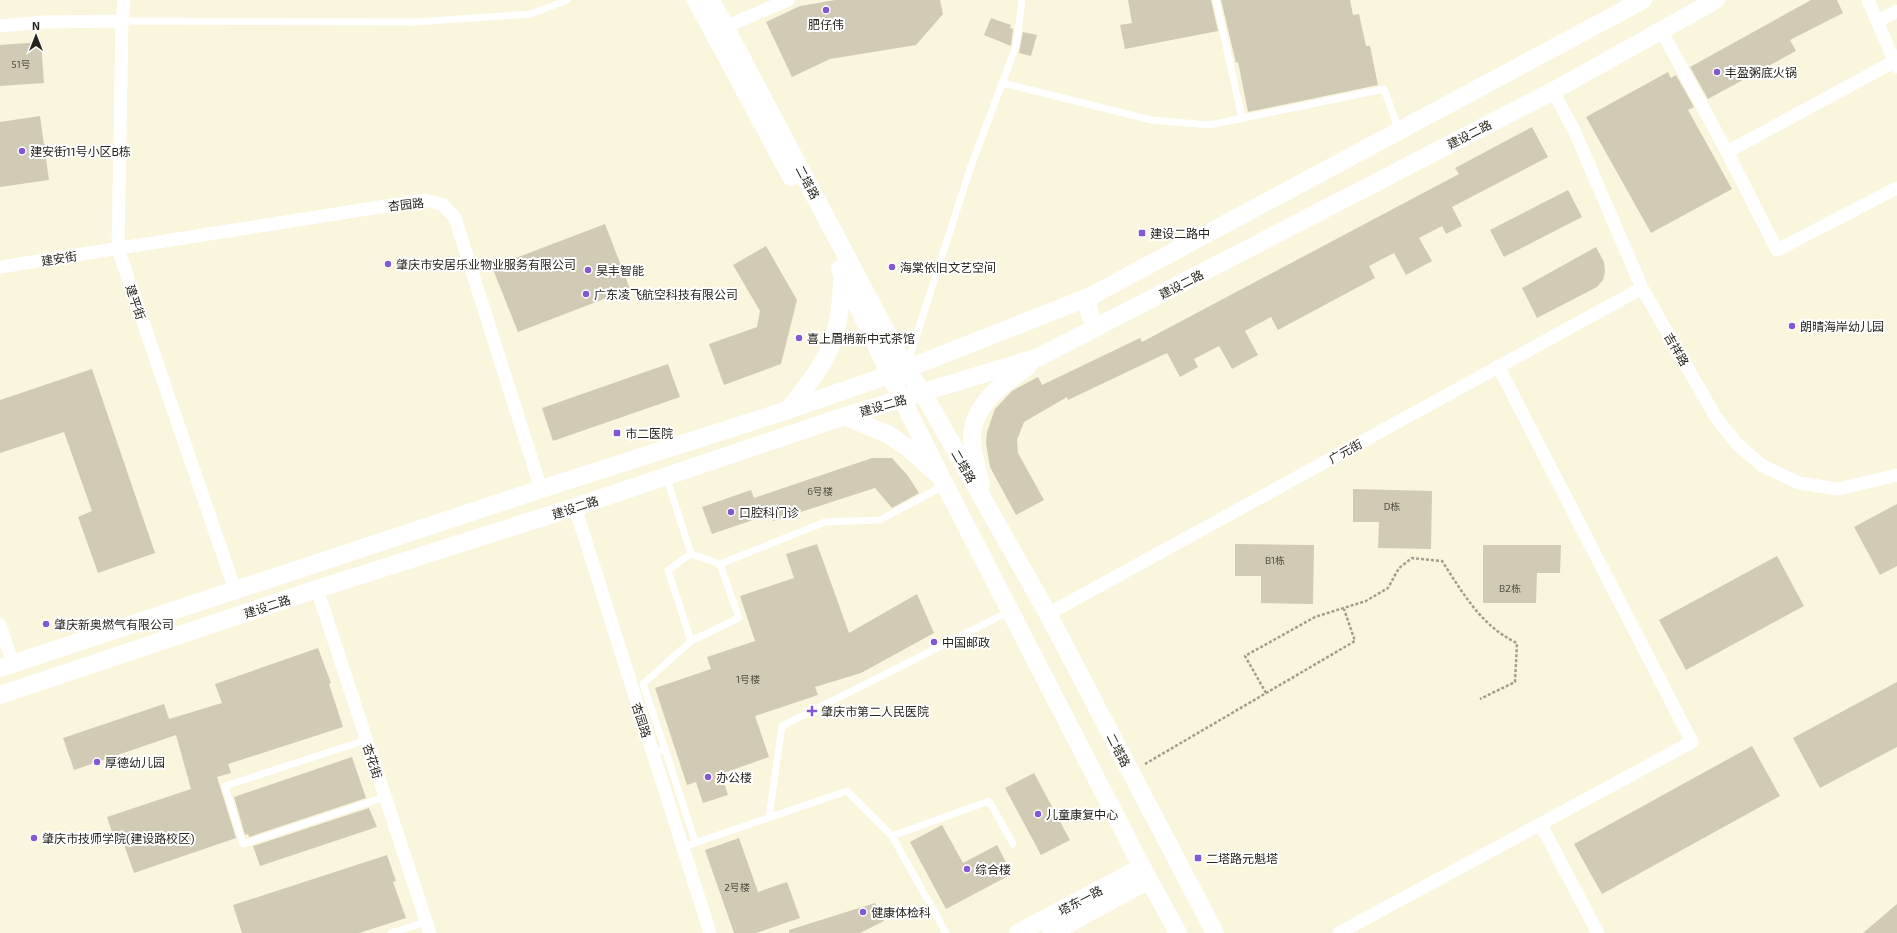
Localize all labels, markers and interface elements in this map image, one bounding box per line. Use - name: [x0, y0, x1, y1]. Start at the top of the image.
- marker: 肥仔伟: [821, 5, 831, 15]
- north arrow: [16, 16, 56, 56]
- place label: 肥仔伟: [808, 17, 844, 31]
- text: N: [32, 19, 40, 32]
- house number: 51号: [11, 58, 31, 70]
- place label: 丰盈粥底火锅: [1725, 65, 1797, 79]
- marker: 丰盈粥底火锅: [1712, 67, 1722, 77]
- street label: 建设二路: [1444, 117, 1494, 151]
- place label: 建安街11号小区B栋: [30, 144, 131, 158]
- marker: 建安街11号小区B栋: [17, 146, 27, 156]
- street label: 二塔路: [793, 163, 823, 201]
- street label: 杏园路: [387, 195, 425, 213]
- place label: 建设二路中: [1150, 226, 1210, 240]
- marker: 建设二路中: [1137, 228, 1147, 238]
- street label: 建安街: [40, 248, 78, 268]
- place label: 肇庆市安居乐业物业服务有限公司: [396, 257, 576, 271]
- marker: 肇庆市安居乐业物业服务有限公司: [383, 259, 393, 269]
- place label: 海棠依旧文艺空间: [900, 260, 996, 274]
- marker: 海棠依旧文艺空间: [887, 262, 897, 272]
- place label: 昊丰智能: [596, 263, 644, 277]
- marker: 昊丰智能: [583, 265, 593, 275]
- street label: 建设二路: [1156, 267, 1206, 301]
- street label: 建平街: [124, 283, 148, 321]
- place label: 广东凌飞航空科技有限公司: [594, 287, 738, 301]
- marker: 广东凌飞航空科技有限公司: [581, 289, 591, 299]
- place label: 朗晴海岸幼儿园: [1800, 319, 1884, 333]
- marker: 朗晴海岸幼儿园: [1787, 321, 1797, 331]
- street label: 吉祥路: [1662, 330, 1692, 368]
- place label: 喜上眉梢新中式茶馆: [807, 331, 915, 345]
- marker: 喜上眉梢新中式茶馆: [794, 333, 804, 343]
- street label: 建设二路: [858, 392, 908, 418]
- place label: 市二医院: [625, 426, 673, 440]
- marker: 市二医院: [612, 428, 622, 438]
- street label: 广元街: [1326, 436, 1364, 466]
- street label: 二塔路: [949, 447, 979, 485]
- house number: 6号楼: [807, 485, 833, 497]
- street label: 建设二路: [550, 493, 600, 521]
- house number: D栋: [1384, 500, 1400, 512]
- place label: 口腔科门诊: [739, 505, 799, 519]
- marker: 口腔科门诊: [726, 507, 736, 517]
- house number: B1栋: [1265, 554, 1285, 566]
- house number: B2栋: [1499, 582, 1521, 594]
- street label: 建设二路: [242, 592, 292, 620]
- place label: 肇庆新奥燃气有限公司: [54, 617, 174, 631]
- marker: 肇庆新奥燃气有限公司: [41, 619, 51, 629]
- place label: 中国邮政: [942, 635, 990, 649]
- marker: 中国邮政: [929, 637, 939, 647]
- house number: 1号楼: [736, 673, 760, 685]
- street label: 杏园路: [630, 701, 654, 739]
- place label: 肇庆市第二人民医院: [821, 704, 929, 718]
- marker: 肇庆市第二人民医院: [806, 705, 818, 717]
- street label: 二塔路: [1105, 731, 1133, 769]
- street label: 杏花街: [361, 742, 385, 780]
- place label: 厚德幼儿园: [105, 755, 165, 769]
- marker: 厚德幼儿园: [92, 757, 102, 767]
- place label: 办公楼: [716, 770, 752, 784]
- marker: 办公楼: [703, 772, 713, 782]
- place label: 儿童康复中心: [1046, 807, 1118, 821]
- marker: 儿童康复中心: [1033, 809, 1043, 819]
- place label: 肇庆市技师学院(建设路校区): [42, 831, 195, 845]
- marker: 肇庆市技师学院(建设路校区): [29, 833, 39, 843]
- place label: 二塔路元魁塔: [1206, 851, 1278, 865]
- marker: 二塔路元魁塔: [1193, 853, 1203, 863]
- place label: 综合楼: [975, 862, 1011, 876]
- marker: 综合楼: [962, 864, 972, 874]
- house number: 2号楼: [724, 881, 750, 893]
- street label: 塔东一路: [1056, 883, 1104, 917]
- place label: 健康体检科: [871, 905, 931, 919]
- marker: 健康体检科: [858, 907, 868, 917]

